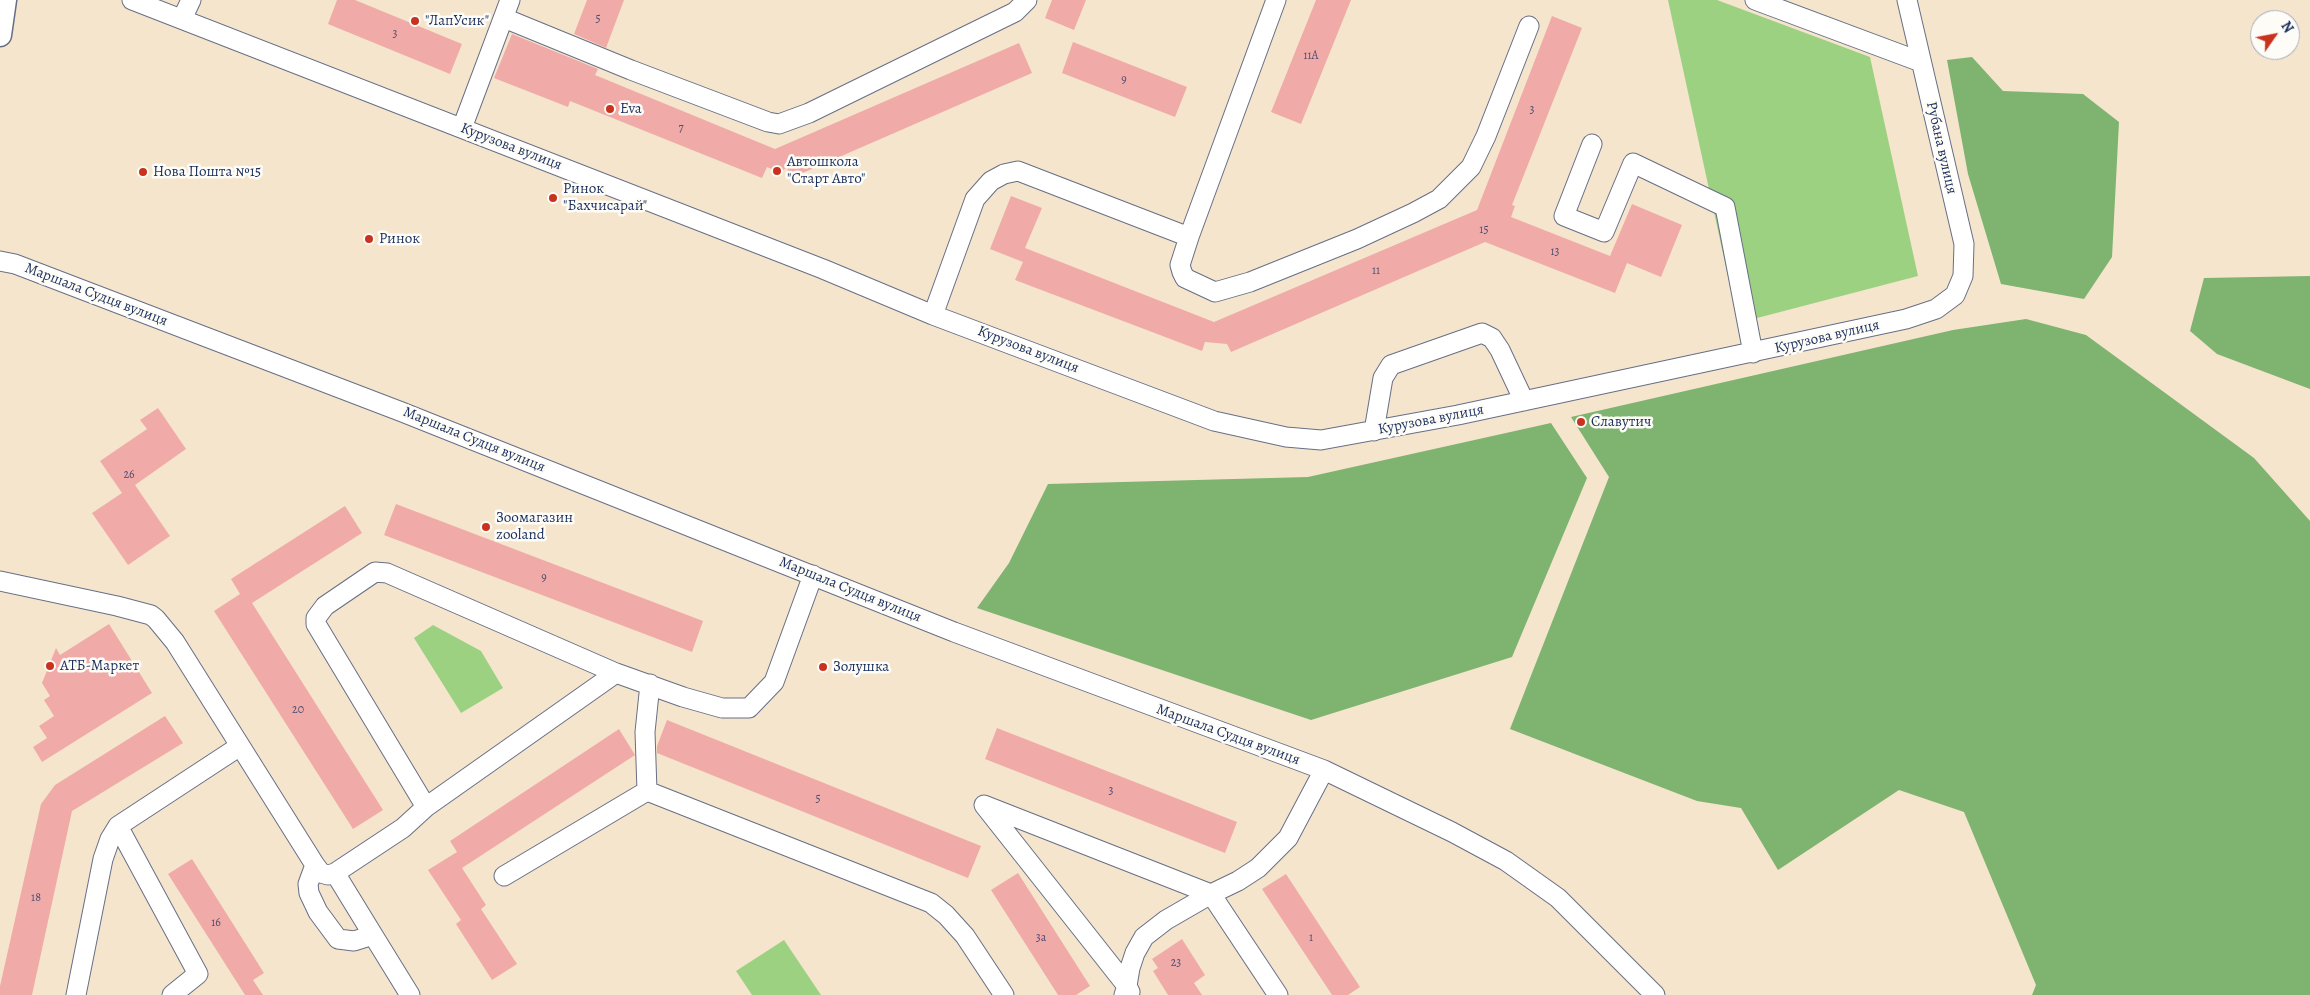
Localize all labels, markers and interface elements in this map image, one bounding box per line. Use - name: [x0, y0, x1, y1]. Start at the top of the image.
- north arrow: [2250, 10, 2300, 60]
- place label: "ЛапУсик": [425, 12, 489, 30]
- house number: 5: [595, 12, 601, 26]
- marker: "ЛапУсик": [409, 15, 421, 27]
- text: N: [2276, 18, 2298, 37]
- house number: 3: [393, 27, 397, 41]
- house number: 11А: [1303, 49, 1319, 63]
- house number: 9: [1121, 73, 1127, 87]
- place label: Eva: [620, 100, 642, 118]
- street label: Рубана вулиця: [1922, 100, 1960, 196]
- marker: Eva: [604, 103, 616, 115]
- house number: 3: [1530, 103, 1534, 117]
- street label: Курузова вулиця: [458, 119, 564, 175]
- house number: 7: [678, 121, 684, 135]
- place label: Автошкола "Старт Авто": [787, 153, 865, 188]
- place label: Нова Пошта №15: [153, 163, 261, 181]
- marker: Автошкола "Старт Авто": [771, 165, 783, 177]
- marker: Нова Пошта №15: [137, 166, 149, 178]
- place label: Ринок "Бахчисарай": [563, 180, 647, 215]
- marker: Ринок "Бахчисарай": [547, 192, 559, 204]
- house number: 15: [1479, 223, 1489, 237]
- place label: Ринок: [379, 230, 420, 248]
- marker: Ринок: [363, 233, 375, 245]
- house number: 13: [1550, 245, 1560, 259]
- street label: Маршала Судця вулиця: [22, 259, 170, 331]
- house number: 11: [1372, 264, 1380, 278]
- street label: Курузова вулиця: [1773, 316, 1881, 358]
- street label: Курузова вулиця: [975, 322, 1081, 378]
- street label: Курузова вулиця: [1377, 401, 1485, 439]
- street label: Маршала Судця вулиця: [400, 403, 548, 477]
- place label: Славутич: [1591, 413, 1651, 431]
- marker: Славутич: [1575, 416, 1587, 428]
- house number: 26: [123, 468, 135, 482]
- place label: Зоомагазин zooland: [496, 509, 573, 544]
- marker: Зоомагазин zooland: [480, 521, 492, 533]
- street label: Маршала Судця вулиця: [776, 553, 924, 627]
- house number: 9: [541, 571, 547, 585]
- place label: АТБ-Маркет: [60, 657, 139, 675]
- place label: Золушка: [833, 658, 889, 676]
- marker: АТБ-Маркет: [44, 660, 56, 672]
- marker: Золушка: [817, 661, 829, 673]
- street label: Маршала Судця вулиця: [1154, 701, 1302, 769]
- house number: 20: [292, 703, 304, 717]
- house number: 3: [1109, 784, 1113, 798]
- house number: 5: [815, 792, 821, 806]
- house number: 18: [31, 891, 41, 905]
- house number: 16: [211, 916, 221, 930]
- house number: 3а: [1036, 931, 1046, 945]
- house number: 1: [1309, 931, 1313, 945]
- house number: 23: [1171, 956, 1181, 970]

